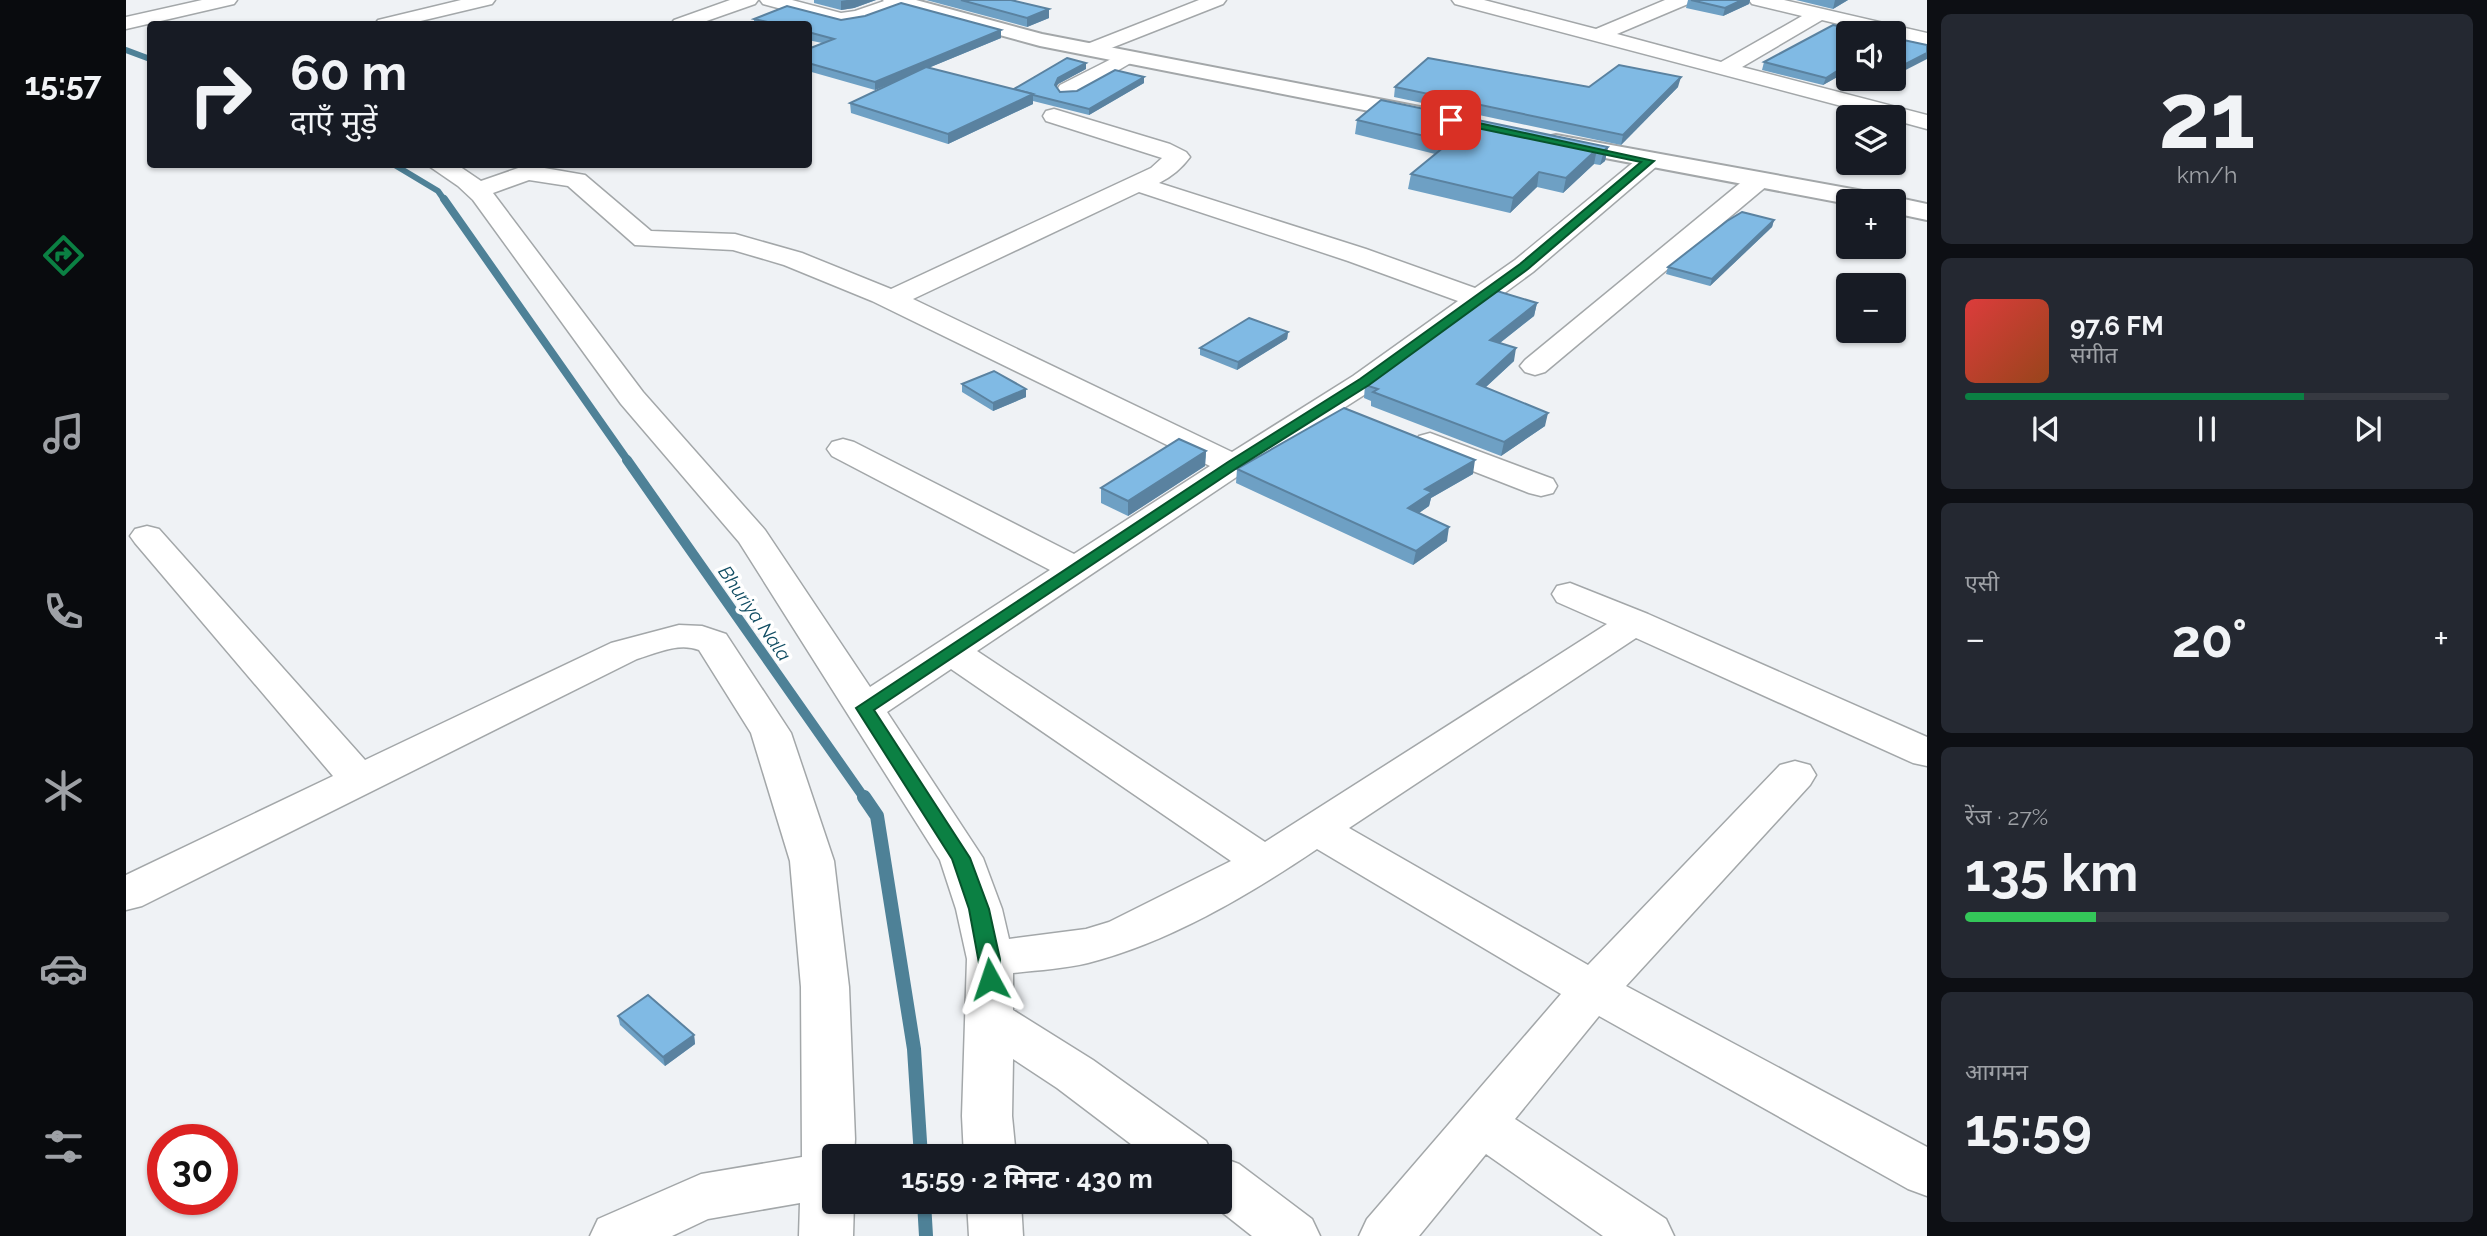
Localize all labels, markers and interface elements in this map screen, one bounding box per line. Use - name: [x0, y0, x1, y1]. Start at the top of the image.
- map controls: [1836, 21, 1906, 343]
- button: sound: [1836, 21, 1906, 91]
- text: 60 m: [290, 44, 407, 101]
- icon: right: [175, 49, 266, 140]
- text: 21: [2159, 62, 2255, 169]
- text: 15:57: [24, 65, 102, 102]
- pin: [1421, 90, 1481, 150]
- icon: arrive: [1432, 101, 1470, 139]
- text: दाएँ मुड़ें: [290, 103, 377, 140]
- button: layers: [1836, 105, 1906, 175]
- text: km/h: [2177, 161, 2237, 188]
- button: +: [1836, 189, 1906, 259]
- icon: directions: [39, 231, 88, 280]
- button: −: [1836, 273, 1906, 343]
- text: 97.6 FM: [2070, 311, 2164, 341]
- text: संगीत: [2070, 341, 2118, 368]
- icon: music: [39, 409, 88, 458]
- icon: previous: [2027, 410, 2065, 448]
- icon: pause: [2188, 410, 2226, 448]
- icon: next: [2349, 410, 2387, 448]
- water label: Bhuriya Nala: [714, 561, 796, 665]
- text: एसी: [1965, 569, 1999, 596]
- icon: phone: [39, 587, 88, 636]
- text: 20°: [2172, 608, 2247, 669]
- text: −: [1965, 616, 1985, 661]
- text: +: [2433, 616, 2449, 661]
- icon: climate: [39, 766, 88, 815]
- text: रेंज · 27%: [1965, 803, 2048, 830]
- text: 135 km: [1965, 842, 2138, 903]
- position arrow: [953, 942, 1027, 1016]
- icon: car: [39, 944, 88, 993]
- text: आगमन: [1965, 1058, 2028, 1085]
- text: 15:59: [1965, 1097, 2092, 1158]
- icon: filters: [39, 1122, 88, 1171]
- speed limit sign: 30: [147, 1124, 238, 1215]
- text: 15:59 · 2 मिनट · 430 m: [901, 1164, 1153, 1194]

